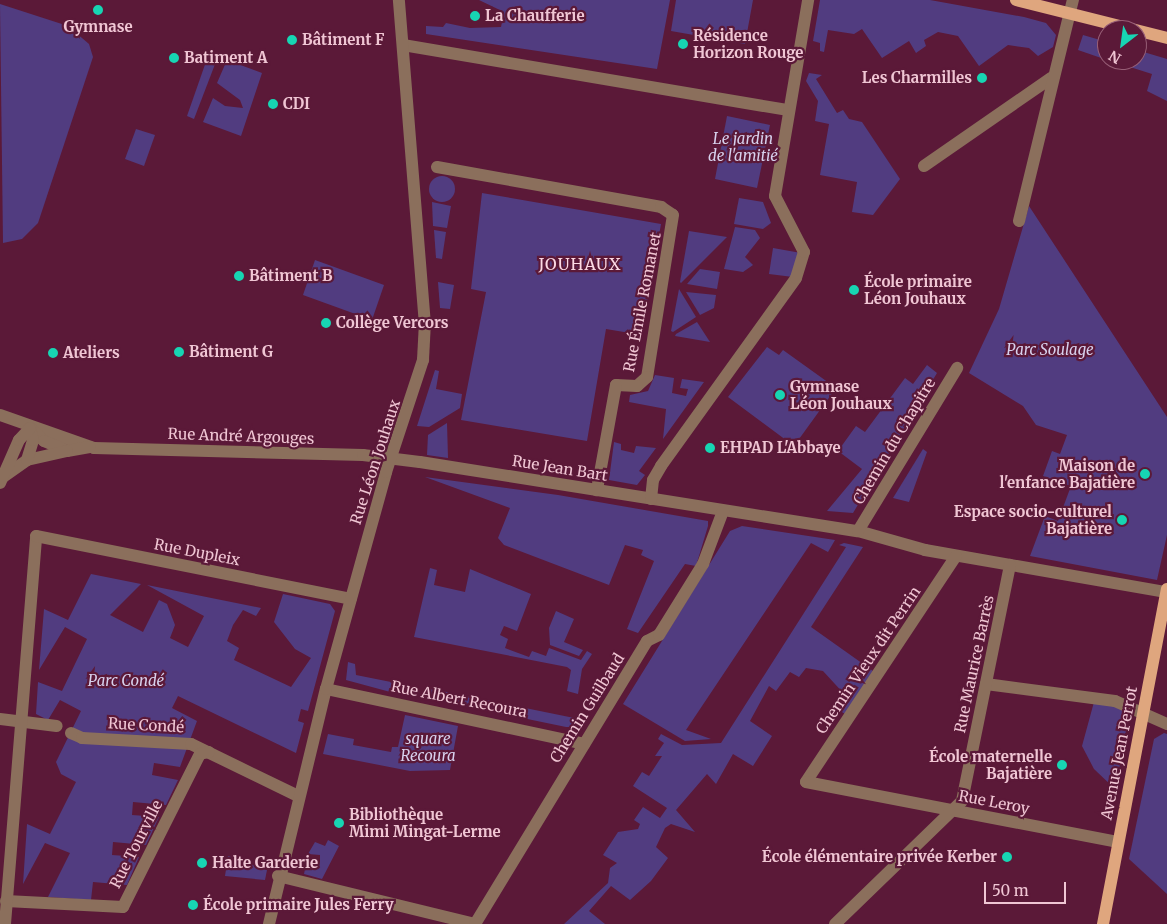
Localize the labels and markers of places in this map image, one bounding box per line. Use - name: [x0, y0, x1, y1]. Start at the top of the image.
- marker: Gymnase: [92, 4, 104, 16]
- place label: La Chaufferie: [485, 7, 585, 25]
- marker: La Chaufferie: [469, 10, 481, 22]
- place label: Gymnase: [63, 18, 133, 36]
- place label: Résidence Horizon Rouge: [693, 26, 803, 61]
- place label: Bâtiment F: [302, 31, 384, 49]
- marker: Bâtiment F: [286, 34, 298, 46]
- marker: Résidence Horizon Rouge: [677, 38, 689, 50]
- place label: Batiment A: [184, 49, 268, 67]
- marker: Batiment A: [168, 52, 180, 64]
- place label: Les Charmilles: [862, 69, 972, 87]
- marker: Les Charmilles: [976, 72, 988, 84]
- place label: CDI: [283, 95, 310, 113]
- marker: CDI: [267, 98, 279, 110]
- place label: Bâtiment B: [249, 267, 332, 285]
- marker: Bâtiment B: [233, 270, 245, 282]
- place label: École primaire Léon Jouhaux: [864, 272, 972, 307]
- marker: École primaire Léon Jouhaux: [848, 284, 860, 296]
- place label: Collège Vercors: [336, 314, 449, 332]
- marker: Collège Vercors: [320, 317, 332, 329]
- place label: Bâtiment G: [189, 343, 273, 361]
- place label: Ateliers: [63, 344, 120, 362]
- marker: Bâtiment G: [173, 346, 185, 358]
- marker: Ateliers: [47, 347, 59, 359]
- place label: Gymnase Léon Jouhaux: [790, 377, 892, 412]
- marker: Gymnase Léon Jouhaux: [774, 389, 786, 401]
- place label: EHPAD L'Abbaye: [720, 439, 841, 457]
- marker: EHPAD L'Abbaye: [704, 442, 716, 454]
- place label: Maison de l'enfance Bajatière: [999, 456, 1135, 491]
- marker: Maison de l'enfance Bajatière: [1139, 468, 1151, 480]
- place label: Espace socio-culturel Bajatière: [954, 502, 1112, 537]
- marker: Espace socio-culturel Bajatière: [1116, 514, 1128, 526]
- place label: École maternelle Bajatière: [929, 747, 1052, 782]
- marker: École maternelle Bajatière: [1056, 759, 1068, 771]
- place label: Bibliothèque Mimi Mingat-Lerme: [349, 805, 501, 840]
- marker: Bibliothèque Mimi Mingat-Lerme: [333, 817, 345, 829]
- place label: École élémentaire privée Kerber: [762, 848, 997, 866]
- marker: École élémentaire privée Kerber: [1001, 851, 1013, 863]
- place label: Halte Garderie: [212, 854, 318, 872]
- marker: Halte Garderie: [196, 857, 208, 869]
- place label: École primaire Jules Ferry: [203, 896, 394, 914]
- marker: École primaire Jules Ferry: [187, 899, 199, 911]

